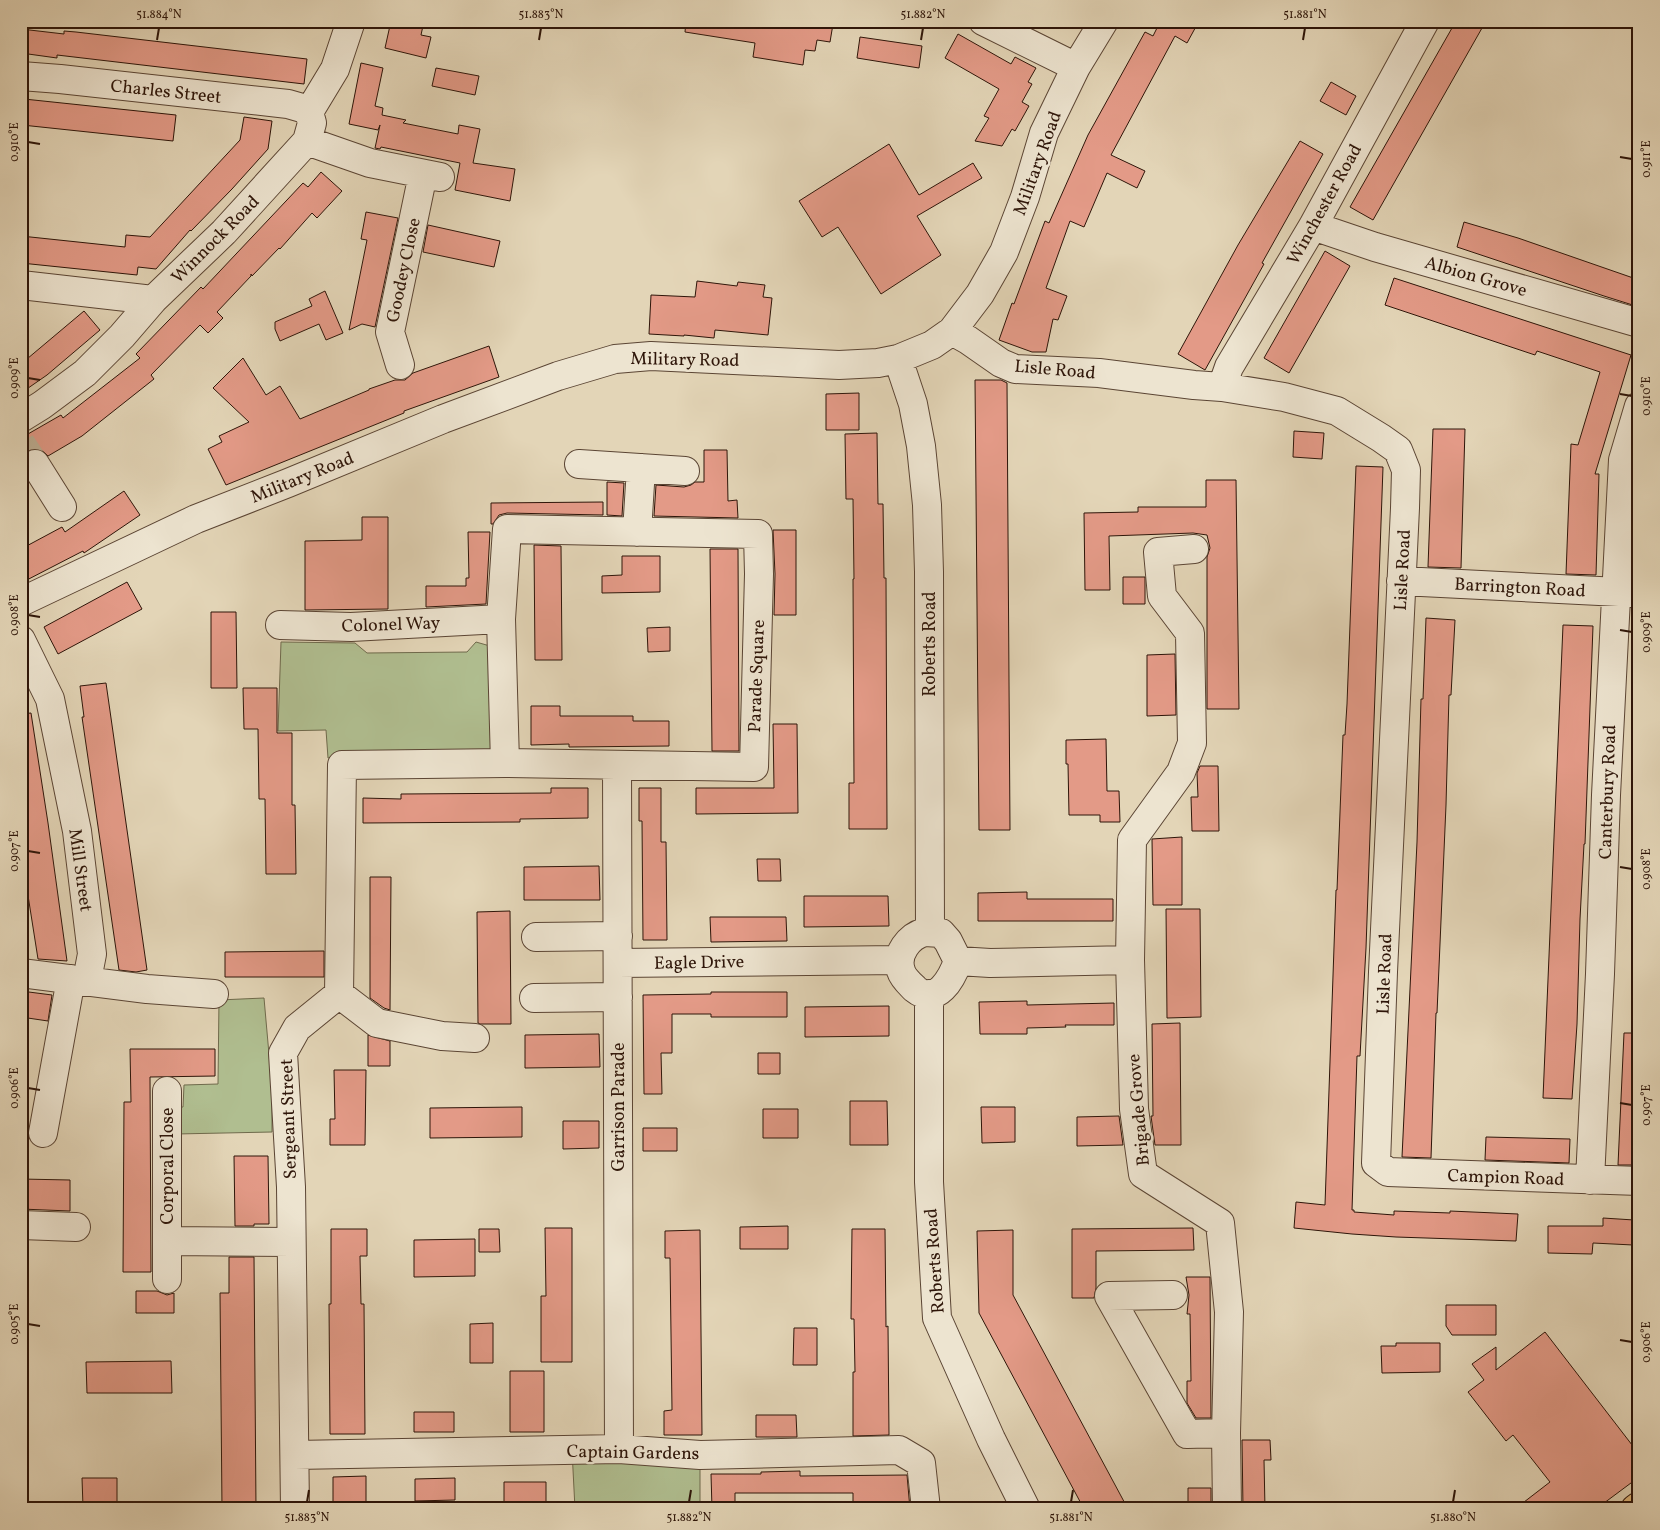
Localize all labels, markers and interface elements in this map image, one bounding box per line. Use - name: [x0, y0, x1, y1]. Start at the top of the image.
- text: 51.884°N: [136, 7, 182, 23]
- text: 51.883°N: [518, 7, 564, 23]
- text: 51.882°N: [900, 7, 946, 23]
- text: 51.881°N: [1283, 7, 1327, 23]
- street label: Charles Street: [109, 74, 223, 111]
- street label: Military Road: [1008, 108, 1069, 219]
- text: 0.910°E: [7, 122, 23, 162]
- street label: Winchester Road: [1282, 140, 1369, 270]
- text: 0.911°E: [1639, 140, 1655, 178]
- street label: Winnock Road: [166, 190, 266, 290]
- street label: Goodey Close: [381, 216, 428, 325]
- street label: Albion Grove: [1422, 251, 1530, 304]
- street label: Military Road: [630, 347, 740, 374]
- street label: Lisle Road: [1013, 354, 1096, 386]
- text: 0.909°E: [7, 357, 23, 399]
- text: 0.910°E: [1639, 376, 1655, 416]
- street label: Military Road: [247, 446, 358, 510]
- street label: Lisle Road: [1389, 529, 1418, 611]
- street label: Barrington Road: [1454, 573, 1586, 604]
- street label: Roberts Road: [918, 591, 943, 697]
- text: 0.908°E: [7, 594, 23, 636]
- street label: Colonel Way: [341, 611, 441, 640]
- text: 0.909°E: [1639, 611, 1655, 653]
- street label: Parade Square: [743, 619, 772, 733]
- street label: Canterbury Road: [1594, 724, 1623, 860]
- street label: Mill Street: [61, 827, 98, 913]
- text: 0.907°E: [7, 830, 23, 872]
- text: 0.908°E: [1639, 848, 1655, 890]
- street label: Lisle Road: [1372, 933, 1399, 1015]
- street label: Eagle Drive: [654, 950, 744, 977]
- street label: Garrison Parade: [607, 1043, 632, 1171]
- street label: Brigade Grove: [1122, 1053, 1157, 1167]
- street label: Sergeant Street: [275, 1058, 304, 1180]
- text: 0.906°E: [7, 1067, 23, 1109]
- text: 0.907°E: [1639, 1084, 1655, 1126]
- street label: Corporal Close: [156, 1107, 181, 1225]
- street label: Campion Road: [1447, 1164, 1565, 1193]
- street label: Roberts Road: [919, 1207, 952, 1314]
- text: 0.905°E: [7, 1303, 23, 1345]
- text: 0.906°E: [1639, 1321, 1655, 1363]
- street label: Captain Gardens: [566, 1440, 700, 1467]
- text: 51.883°N: [284, 1510, 330, 1526]
- text: 51.882°N: [666, 1510, 712, 1526]
- text: 51.881°N: [1049, 1510, 1093, 1526]
- text: 51.880°N: [1430, 1510, 1476, 1526]

